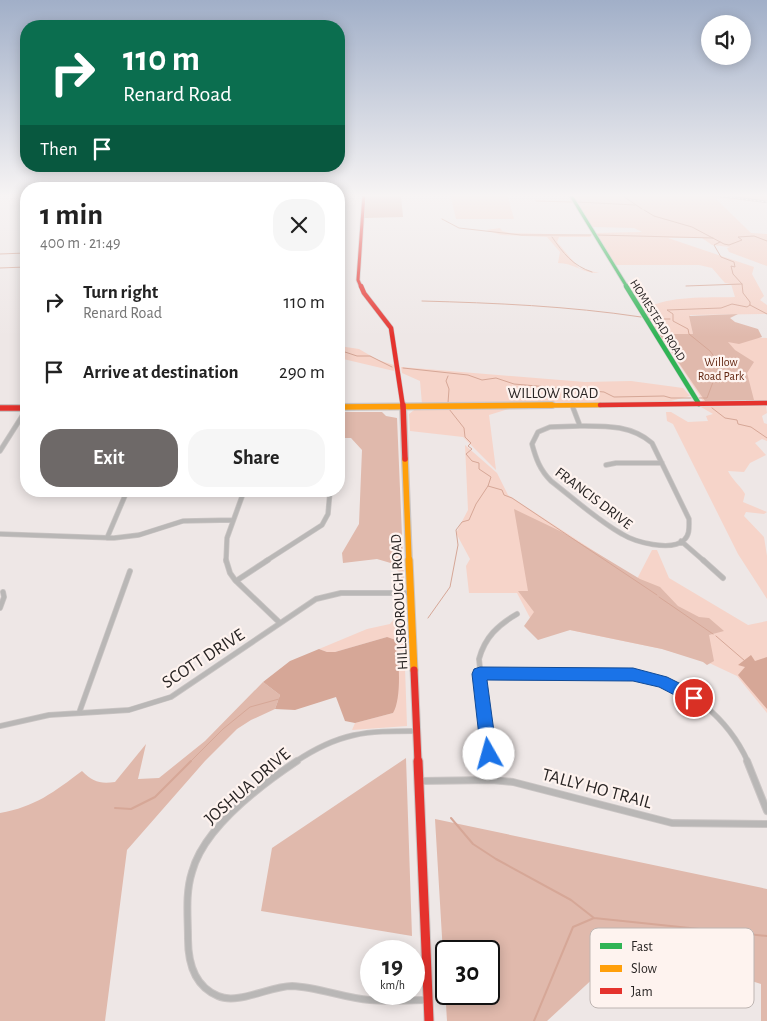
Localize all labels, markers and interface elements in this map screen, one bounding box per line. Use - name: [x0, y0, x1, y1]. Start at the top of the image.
- map controls: [701, 15, 751, 65]
- button: sound: [701, 15, 751, 65]
- icon: right: [40, 40, 105, 105]
- text: 110 m: [123, 42, 200, 77]
- text: Renard Road: [123, 83, 232, 105]
- icon: arrive: [88, 135, 116, 163]
- text: Then: [40, 140, 78, 159]
- button: close: [273, 199, 325, 251]
- text: 1 min: [40, 200, 103, 230]
- text: 400 m · 21:49: [40, 235, 121, 251]
- street label: HOMESTEAD ROAD: [628, 277, 688, 363]
- text: Turn right: [83, 283, 158, 302]
- icon: right: [40, 288, 68, 316]
- text: 110 m: [284, 293, 325, 312]
- text: Renard Road: [83, 305, 162, 321]
- park label: Willow Road Park: [698, 356, 745, 382]
- icon: arrive: [40, 358, 68, 386]
- text: Arrive at destination: [83, 363, 239, 382]
- text: 290 m: [279, 363, 325, 382]
- street label: WILLOW ROAD: [508, 386, 598, 401]
- button: Exit: [40, 429, 178, 487]
- button: Share: [188, 429, 325, 487]
- street label: FRANCIS DRIVE: [552, 465, 635, 532]
- street label: HILLSBOROUGH ROAD: [388, 533, 411, 670]
- street label: SCOTT DRIVE: [159, 625, 248, 692]
- pin: [673, 677, 715, 719]
- icon: arrive: [680, 684, 708, 712]
- position arrow: [462, 727, 514, 779]
- street label: JOSHUA DRIVE: [201, 745, 294, 829]
- street label: TALLY HO TRAIL: [540, 766, 654, 812]
- legend: [590, 928, 754, 1008]
- speed limit sign: 30: [435, 940, 500, 1005]
- text: Fast: [631, 940, 653, 954]
- text: 19: [382, 954, 403, 979]
- text: Slow: [631, 962, 658, 976]
- text: km/h: [380, 979, 405, 991]
- text: Jam: [631, 985, 653, 999]

